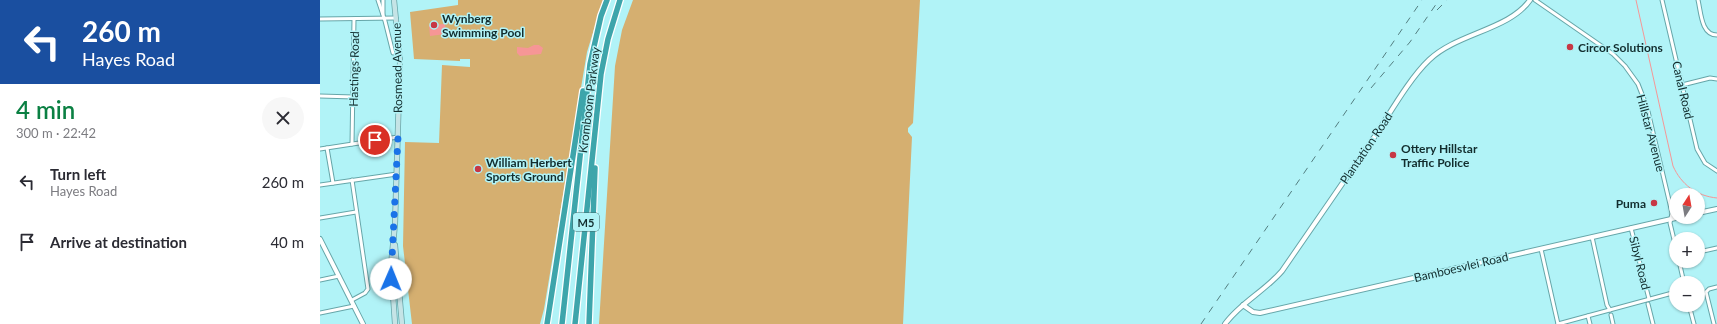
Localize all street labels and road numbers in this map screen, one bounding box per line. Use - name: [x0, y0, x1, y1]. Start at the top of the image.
- street label: Rosmead Avenue: [389, 23, 405, 113]
- street label: Hastings Road: [346, 31, 362, 107]
- street label: Kromboom Parkway: [575, 45, 603, 154]
- street label: Canal Road: [1669, 59, 1697, 121]
- street label: Hillstar Avenue: [1633, 93, 1669, 173]
- street label: Plantation Road: [1336, 109, 1396, 187]
- road number: M5: [573, 213, 599, 231]
- street label: Sibyl Road: [1626, 235, 1654, 291]
- street label: Bamboesvlei Road: [1412, 249, 1510, 285]

